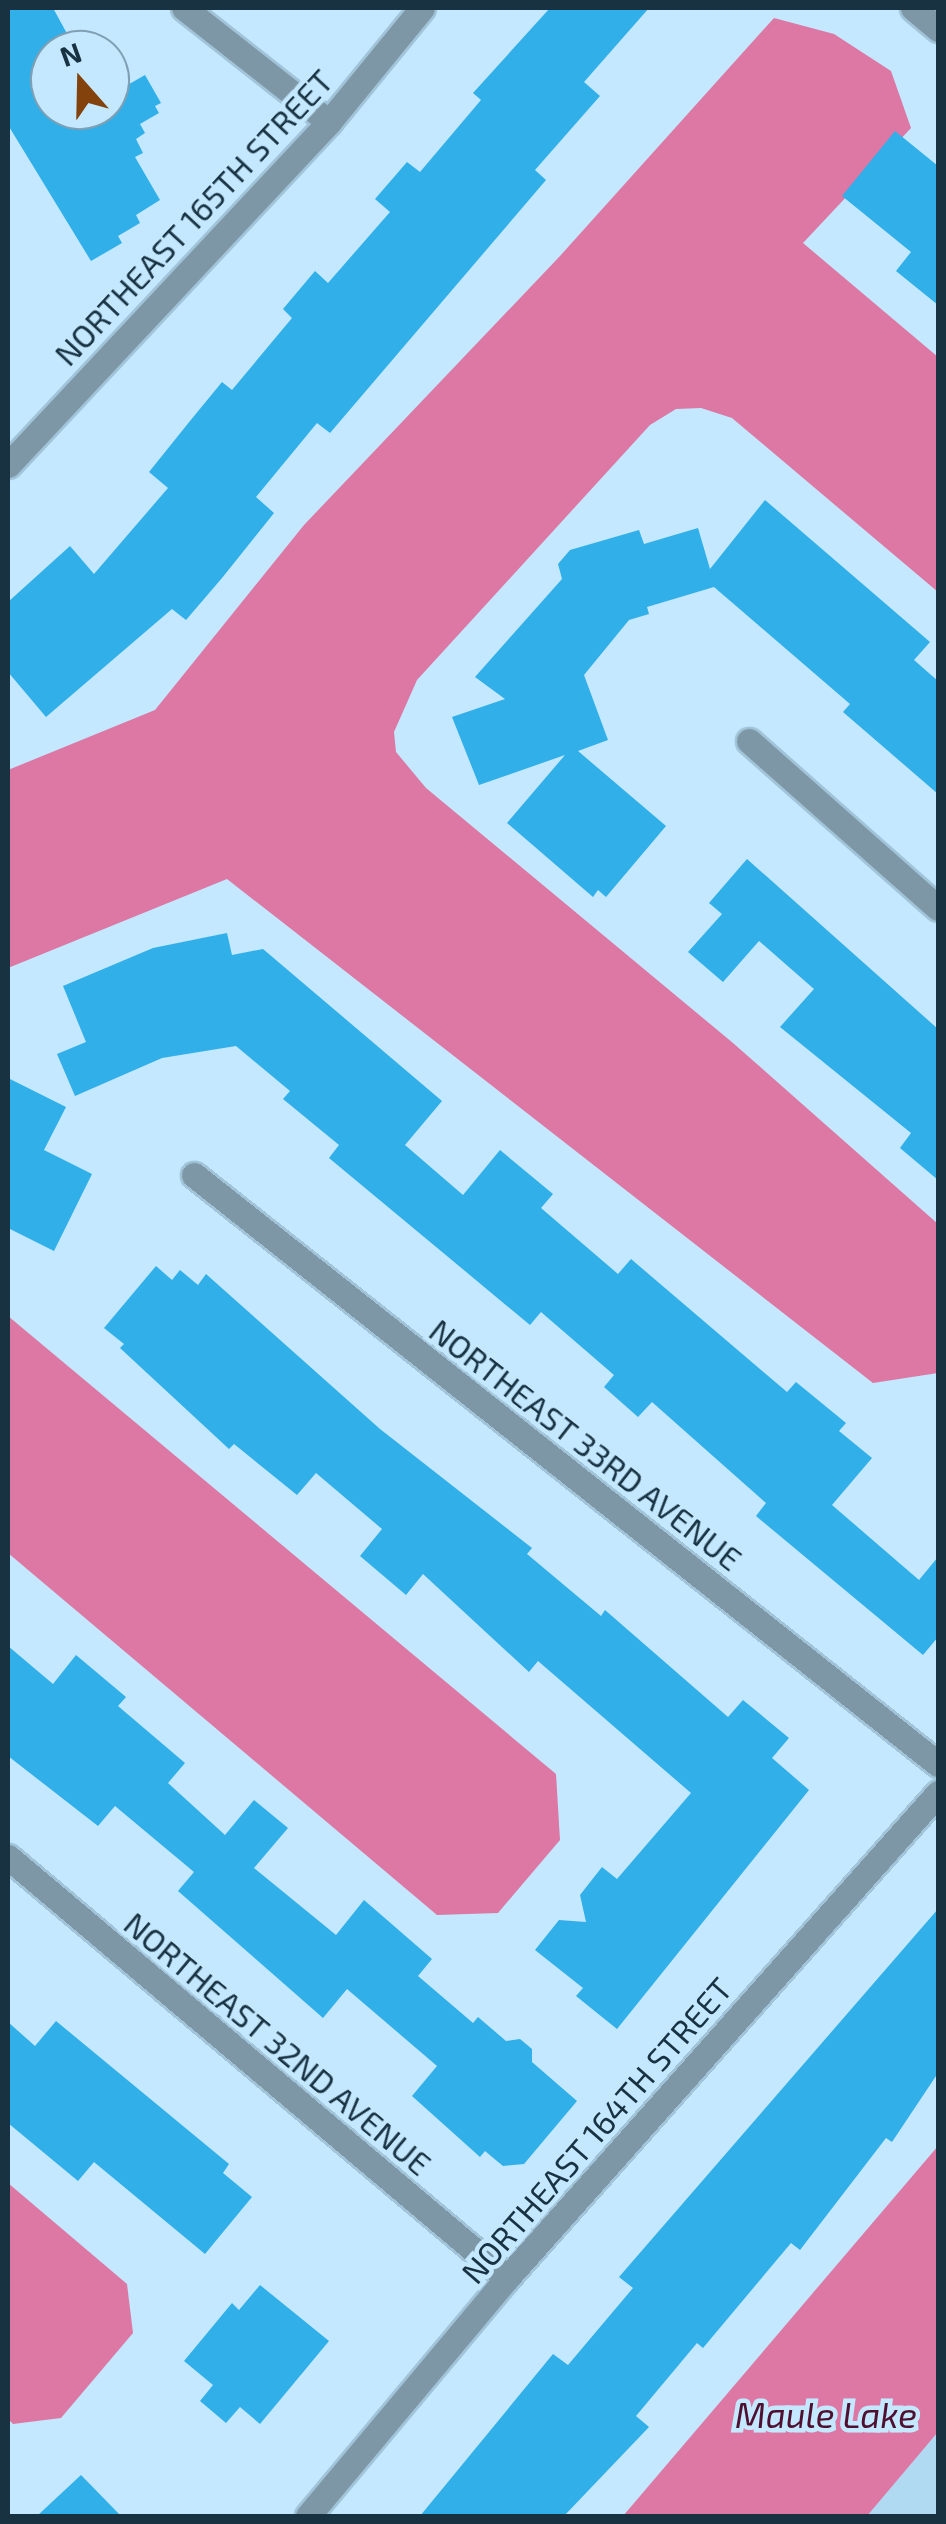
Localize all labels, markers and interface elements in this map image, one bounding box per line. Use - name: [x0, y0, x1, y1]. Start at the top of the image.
- north arrow: [30, 30, 130, 130]
- text: N: [55, 34, 86, 73]
- street label: NORTHEAST 165TH STREET: [46, 61, 340, 373]
- street label: NORTHEAST 33RD AVENUE: [422, 1310, 750, 1578]
- street label: NORTHEAST 32ND AVENUE: [116, 1903, 440, 2183]
- street label: NORTHEAST 164TH STREET: [453, 1969, 739, 2291]
- water label: Maule Lake: [735, 2393, 917, 2435]

